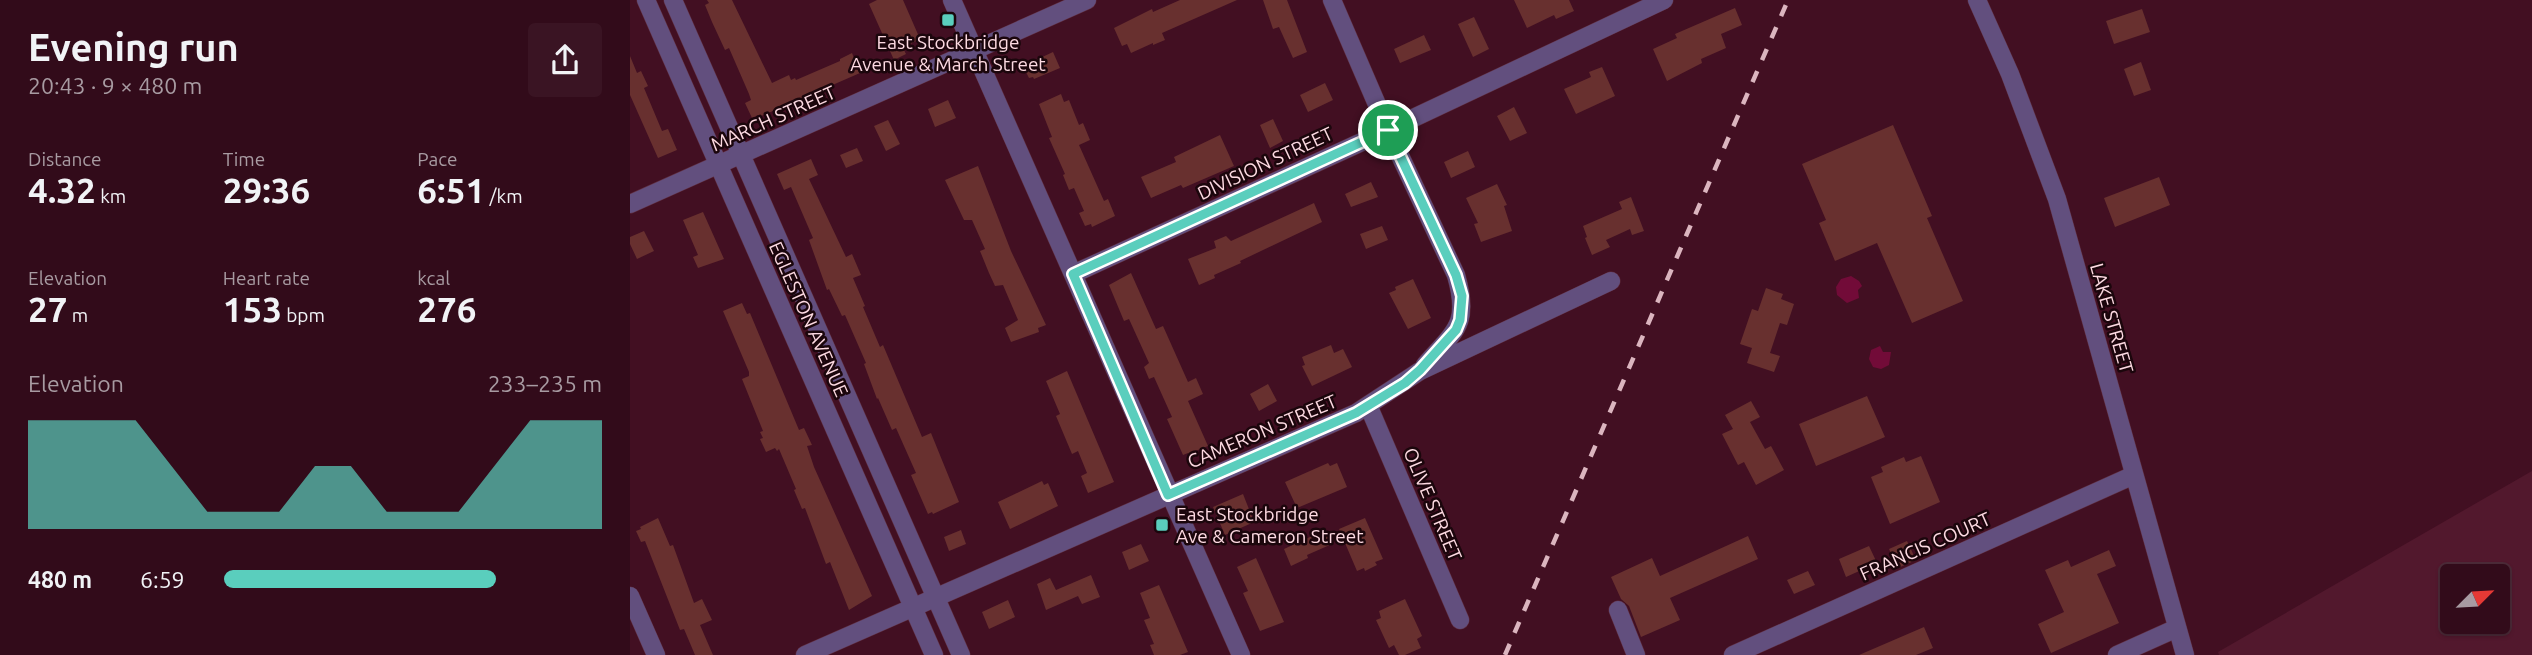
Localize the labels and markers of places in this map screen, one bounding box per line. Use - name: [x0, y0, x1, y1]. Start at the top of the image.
- marker: East Stockbridge Avenue & March Street: [940, 12, 956, 28]
- place label: East Stockbridge Avenue & March Street: [850, 31, 1046, 75]
- pin: [1358, 100, 1418, 160]
- place label: East Stockbridge Ave & Cameron Street: [1176, 503, 1364, 547]
- marker: East Stockbridge Ave & Cameron Street: [1154, 517, 1170, 533]

